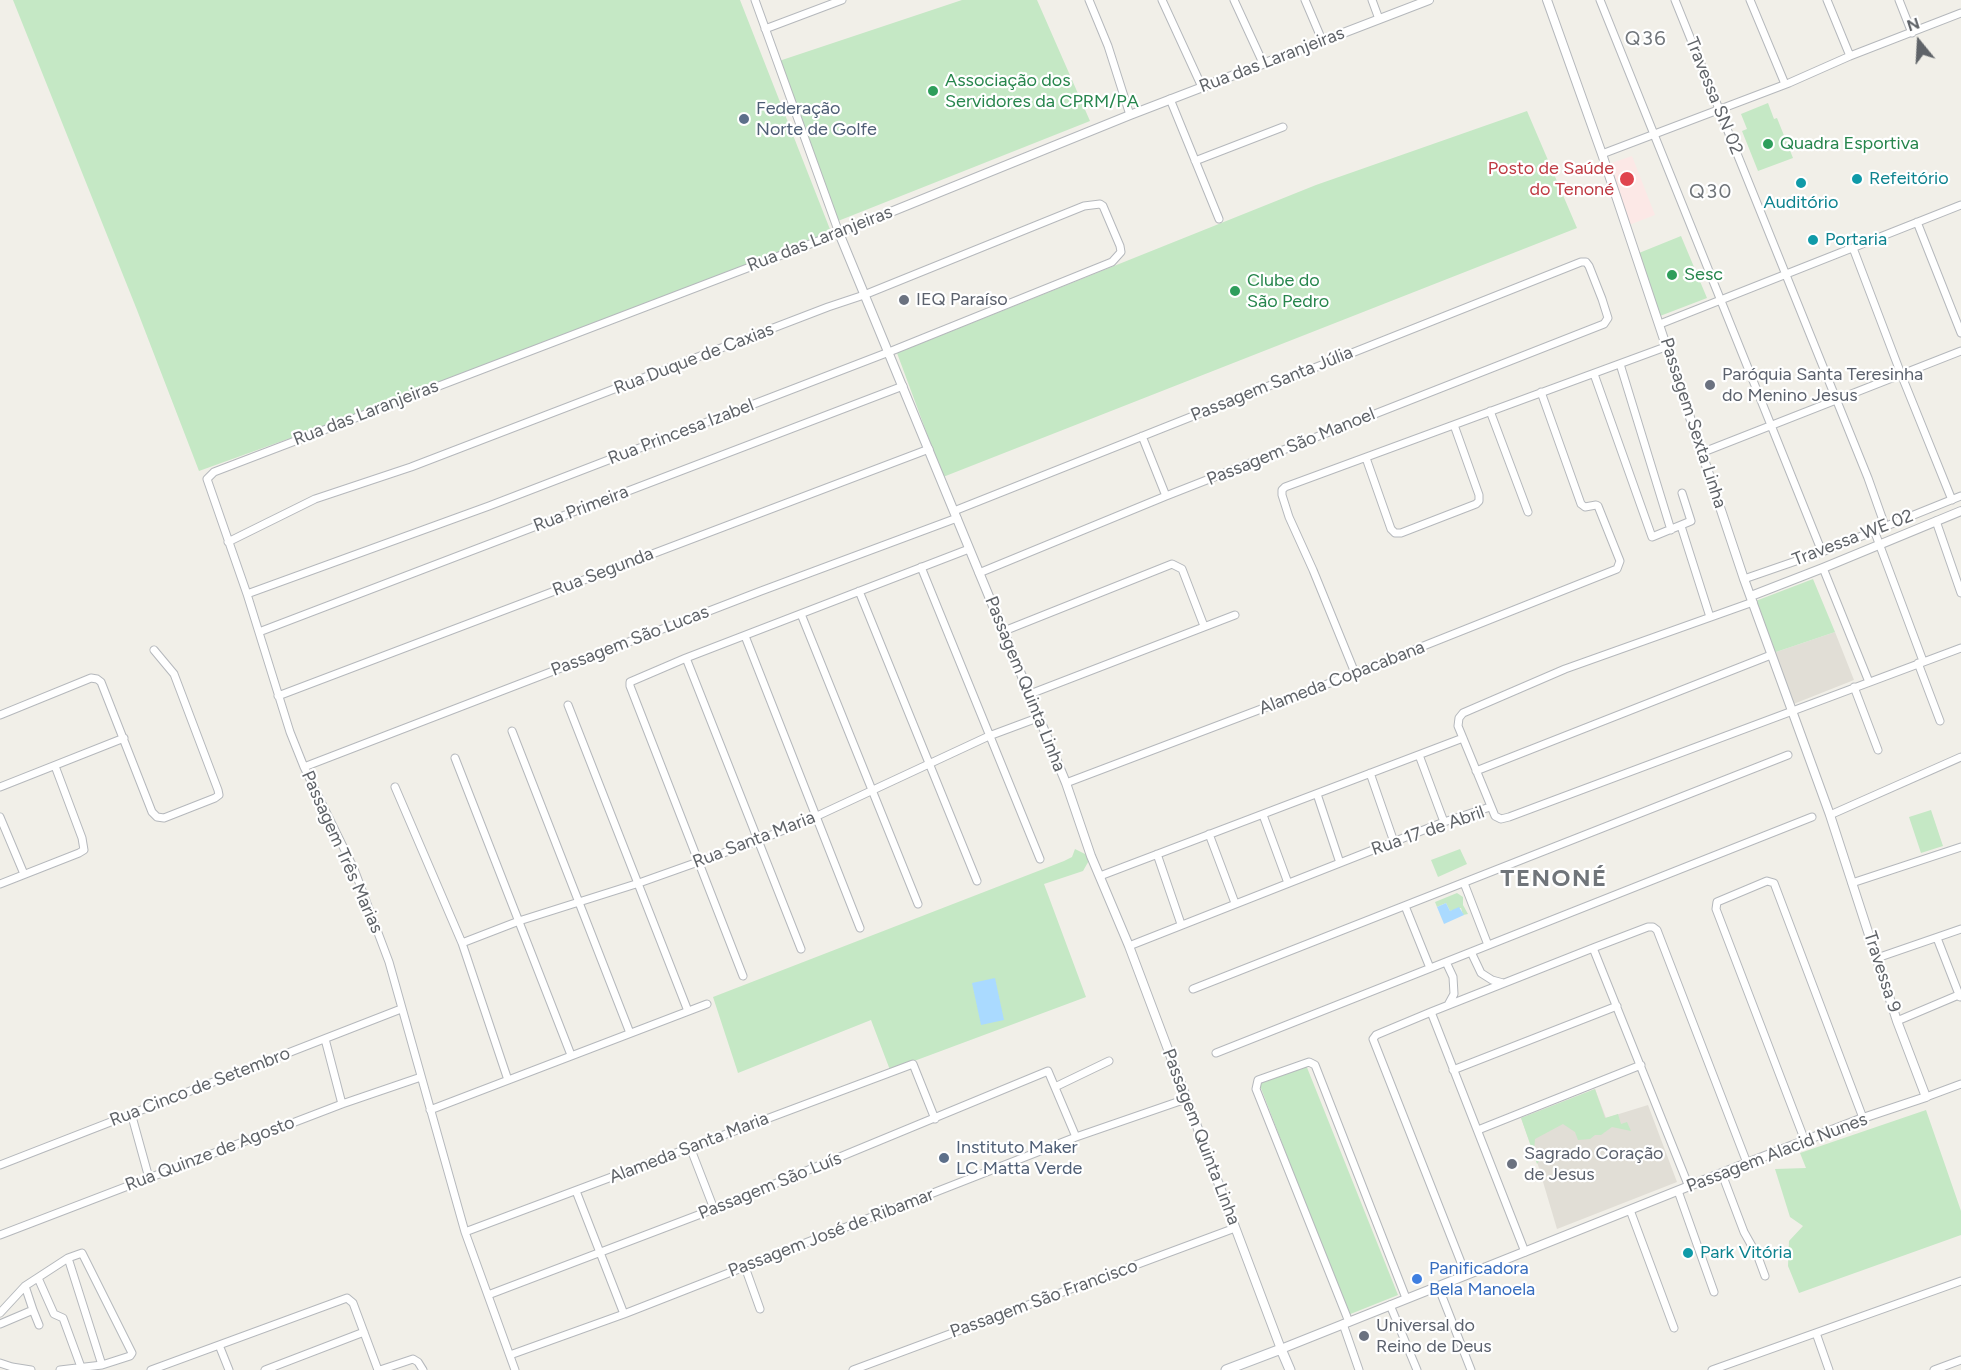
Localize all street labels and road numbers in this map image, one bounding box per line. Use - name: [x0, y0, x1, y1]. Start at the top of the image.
- street label: Rua das Laranjeiras: [1196, 22, 1348, 98]
- street label: Travessa SN 02: [1681, 34, 1747, 158]
- street label: Rua das Laranjeiras: [744, 201, 896, 277]
- street label: Rua Duque de Caxias: [611, 319, 777, 399]
- street label: Passagem Sexta Linha: [1655, 335, 1731, 511]
- street label: Passagem Santa Júlia: [1188, 342, 1356, 426]
- street label: Rua das Laranjeiras: [290, 375, 442, 451]
- street label: Rua Princesa Izabel: [605, 394, 757, 470]
- street label: Passagem São Manoel: [1204, 403, 1378, 491]
- street label: Rua Primeira: [530, 481, 632, 537]
- street label: Travessa WE 02: [1790, 505, 1916, 571]
- street label: Rua Segunda: [550, 543, 656, 601]
- street label: Passagem Quinta Linha: [980, 593, 1070, 775]
- street label: Passagem São Lucas: [548, 601, 712, 681]
- street label: Alameda Copacabana: [1256, 636, 1428, 720]
- street label: Passagem Três Marias: [296, 767, 388, 937]
- street label: Rua 17 de Abril: [1369, 802, 1487, 860]
- street label: Rua Santa Maria: [690, 807, 818, 873]
- street label: Travessa 9: [1859, 929, 1905, 1015]
- street label: Rua Cinco de Setembro: [107, 1043, 293, 1131]
- street label: Passagem Quinta Linha: [1157, 1046, 1245, 1228]
- street label: Alameda Santa Maria: [606, 1108, 772, 1188]
- street label: Passagem Alacid Nunes: [1684, 1109, 1870, 1197]
- street label: Rua Quinze de Agosto: [122, 1112, 298, 1196]
- street label: Passagem São Luís: [695, 1147, 845, 1225]
- street label: Passagem José de Ribamar: [725, 1184, 937, 1282]
- street label: Passagem São Francisco: [947, 1255, 1141, 1343]

